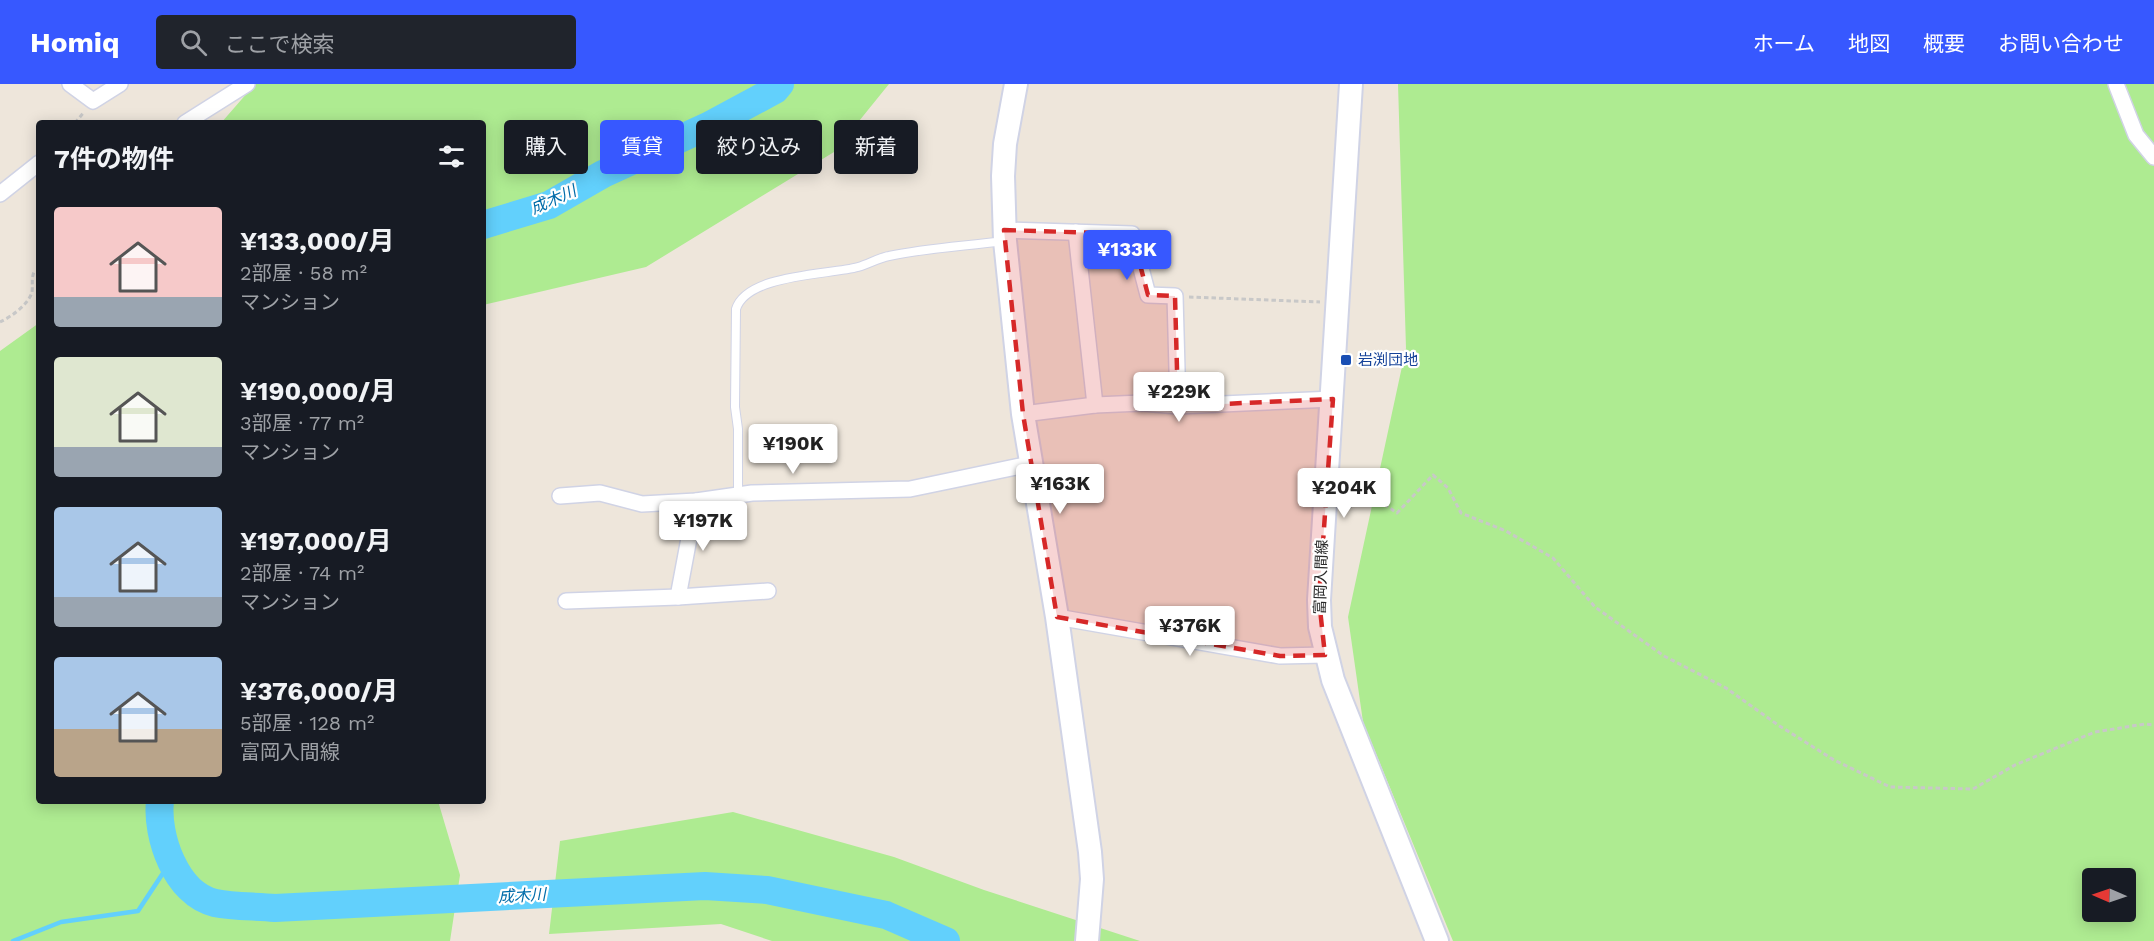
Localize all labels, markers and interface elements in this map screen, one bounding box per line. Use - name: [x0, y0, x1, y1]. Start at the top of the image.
- search box: [156, 15, 576, 69]
- text: Homiq: [30, 26, 120, 59]
- icon: search: [177, 26, 210, 59]
- text: ホーム: [1753, 31, 1815, 56]
- text: 地図: [1848, 31, 1890, 56]
- text: 概要: [1923, 31, 1965, 56]
- text: お問い合わせ: [1998, 31, 2124, 56]
- text: ここで検索: [225, 32, 335, 57]
- chip: 購入: [504, 120, 588, 174]
- chip: 賃貸: [600, 120, 684, 174]
- chip: 絞り込み: [696, 120, 822, 174]
- chip: 新着: [834, 120, 918, 174]
- icon: filters: [435, 140, 468, 173]
- text: 7件の物件: [54, 144, 174, 174]
- water label: 成木川: [527, 180, 581, 218]
- text: ¥133,000/月: [240, 226, 394, 256]
- pin: ¥133K: [1085, 230, 1169, 281]
- icon: home: [102, 231, 174, 303]
- text: ¥133K: [1097, 237, 1157, 261]
- text: 2部屋 · 58 m²: [240, 261, 367, 285]
- text: マンション: [240, 290, 340, 314]
- place label: 岩渕団地: [1358, 351, 1418, 369]
- marker: 岩渕団地: [1339, 353, 1353, 367]
- pin: ¥229K: [1137, 372, 1221, 423]
- text: ¥190,000/月: [240, 376, 396, 406]
- text: ¥229K: [1147, 379, 1211, 403]
- icon: home: [102, 381, 174, 453]
- text: 3部屋 · 77 m²: [240, 411, 364, 435]
- pin: ¥190K: [751, 424, 835, 475]
- text: ¥190K: [763, 431, 824, 455]
- text: マンション: [240, 440, 340, 464]
- pin: ¥163K: [1018, 464, 1102, 515]
- pin: ¥204K: [1302, 468, 1386, 519]
- text: ¥163K: [1030, 471, 1090, 495]
- text: ¥204K: [1312, 475, 1376, 499]
- pin: ¥197K: [661, 501, 745, 552]
- text: ¥197K: [673, 508, 733, 532]
- text: ¥197,000/月: [240, 526, 392, 556]
- icon: home: [102, 531, 174, 603]
- street label: 富岡入間線: [1311, 539, 1331, 615]
- text: 2部屋 · 74 m²: [240, 561, 364, 585]
- text: マンション: [240, 590, 340, 614]
- pin: ¥376K: [1148, 606, 1232, 657]
- text: ¥376K: [1159, 613, 1221, 637]
- text: ¥376,000/月: [240, 676, 398, 706]
- icon: home: [102, 681, 174, 753]
- text: 5部屋 · 128 m²: [240, 711, 374, 735]
- text: 富岡入間線: [240, 740, 340, 764]
- north arrow: [2082, 868, 2136, 922]
- map controls: [2082, 868, 2136, 922]
- water label: 成木川: [498, 885, 548, 906]

